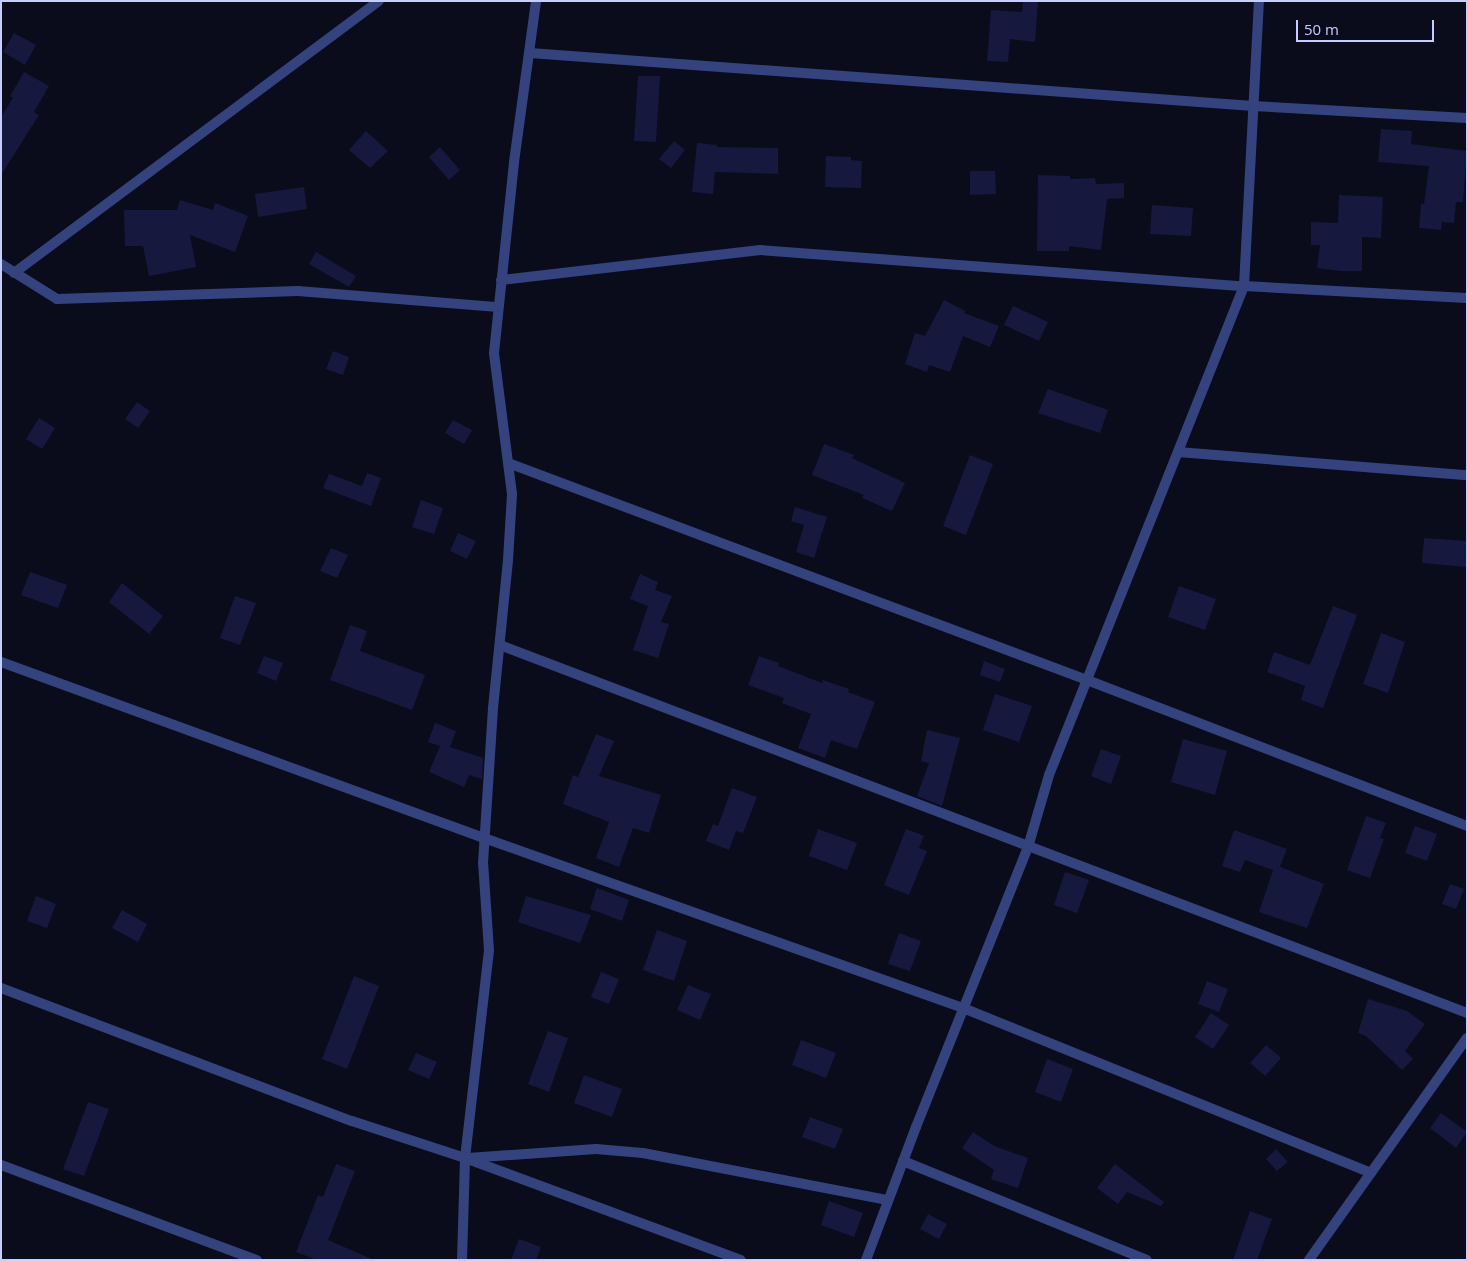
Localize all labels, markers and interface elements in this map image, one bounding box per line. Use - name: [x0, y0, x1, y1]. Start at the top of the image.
- scale bar: [1298, 10, 1436, 42]
- text: 50 m: [1304, 19, 1339, 39]

